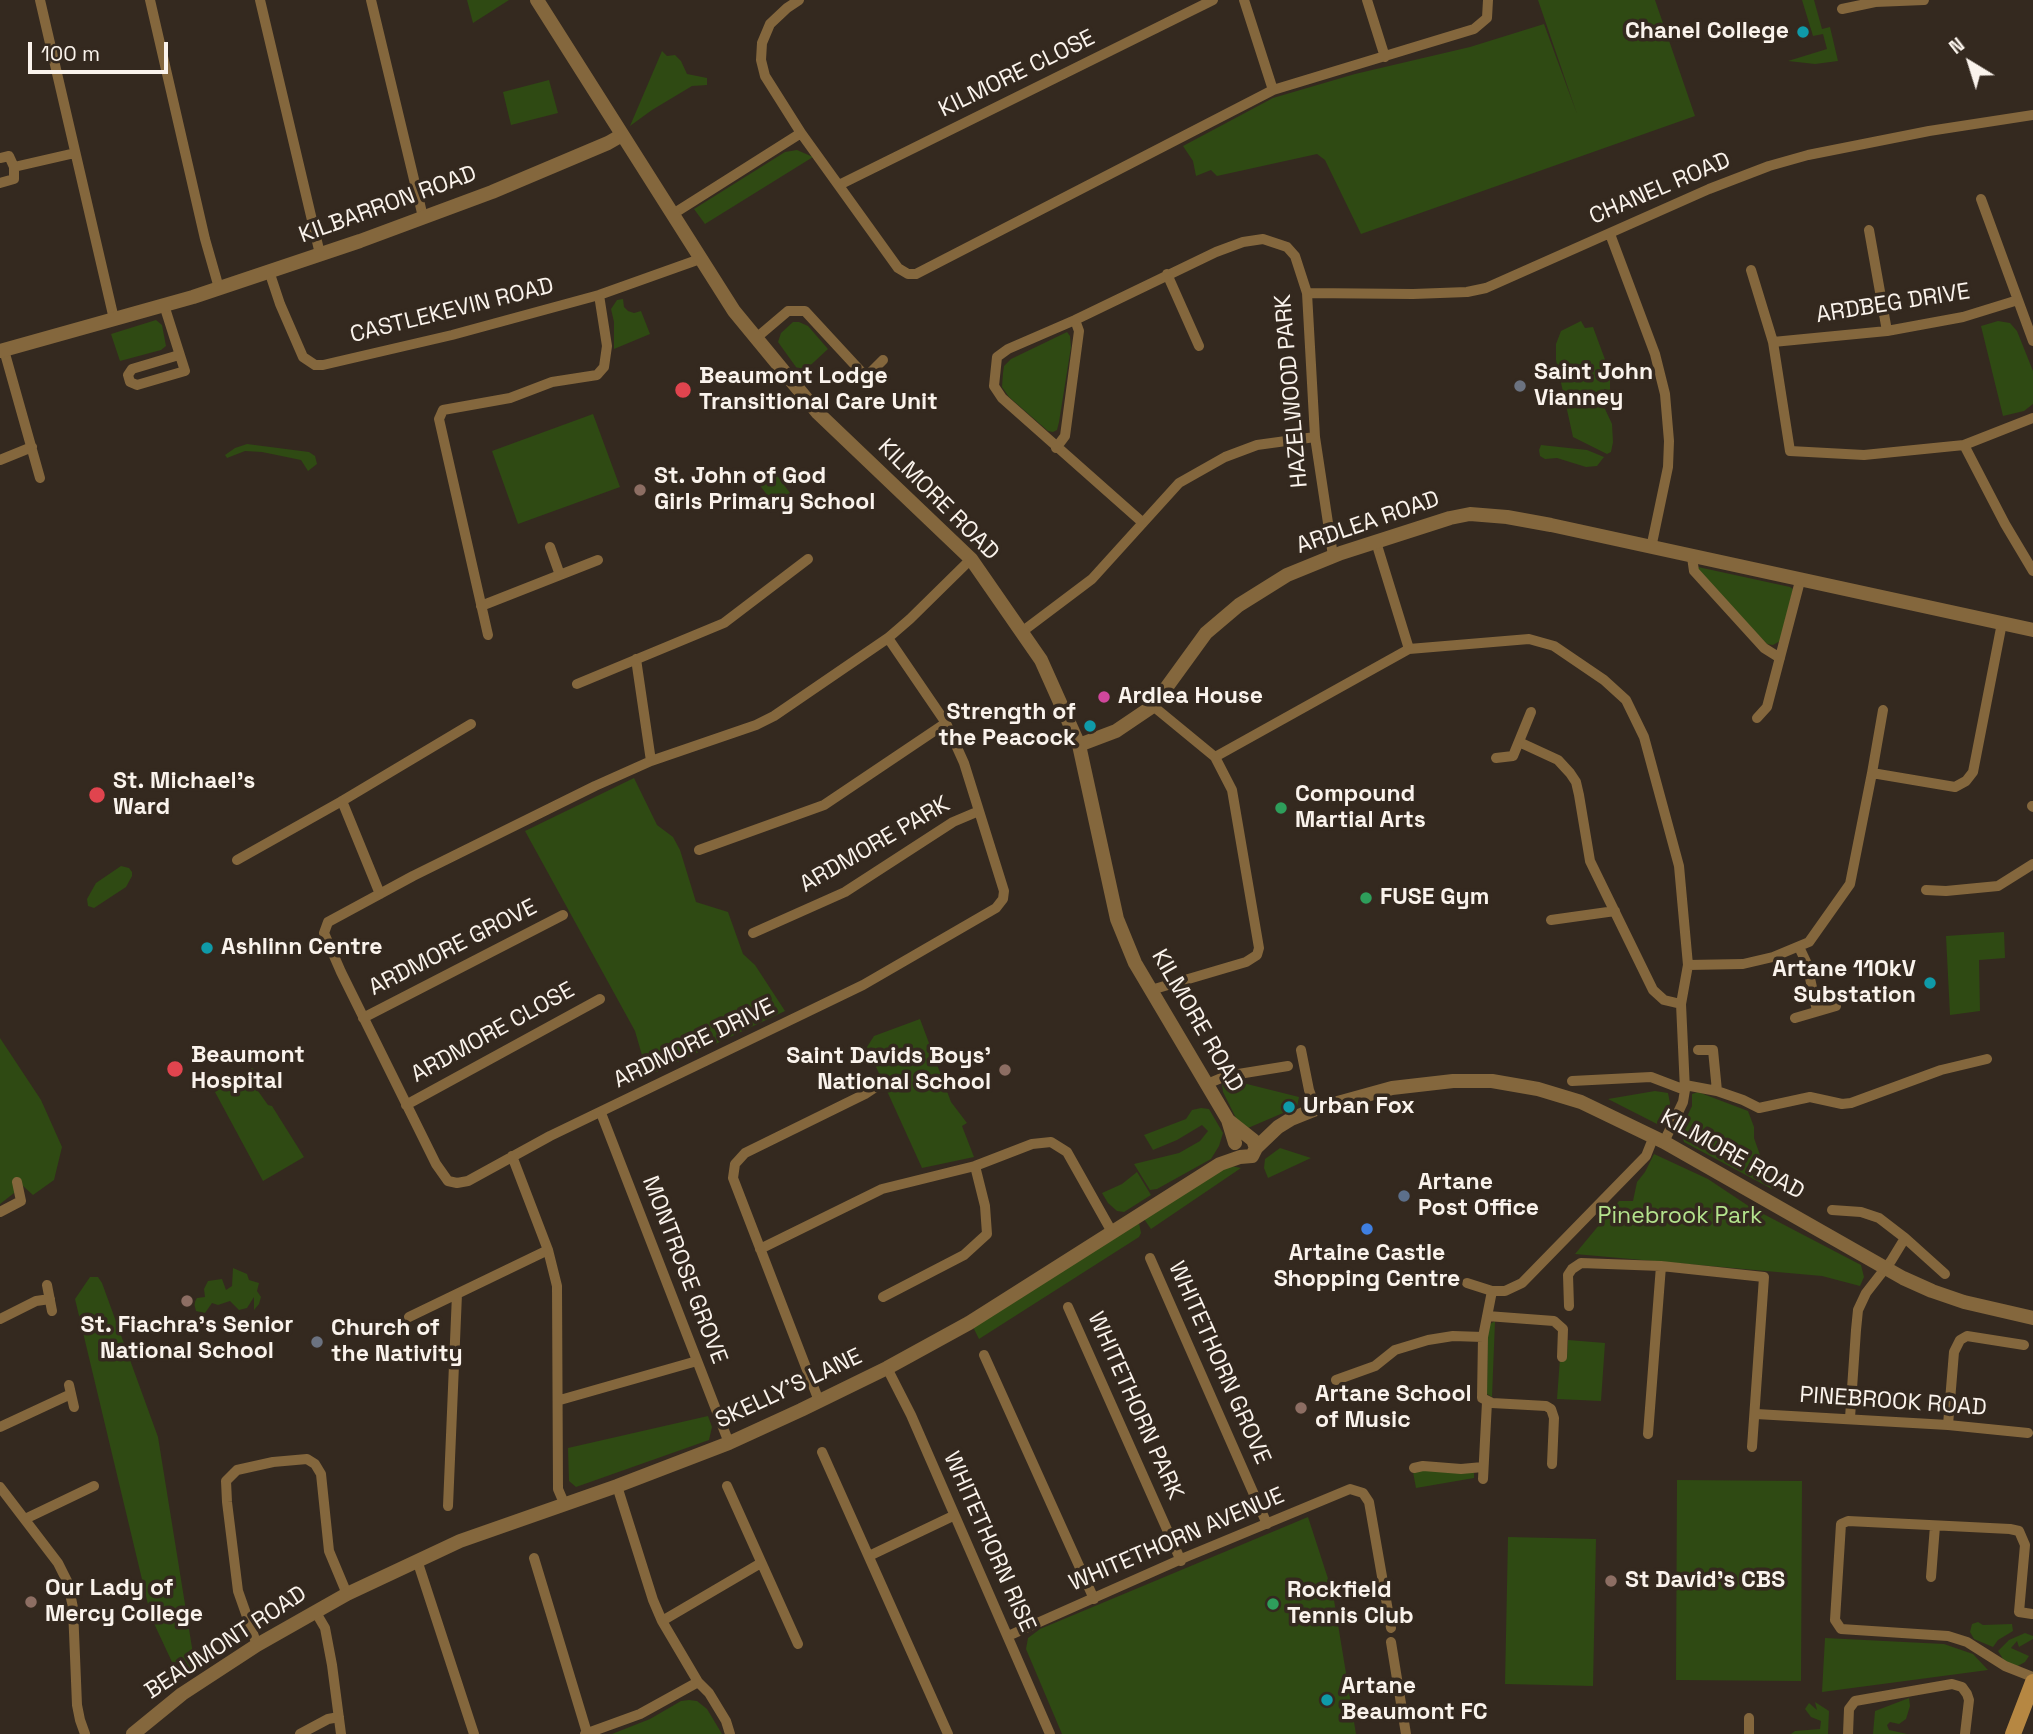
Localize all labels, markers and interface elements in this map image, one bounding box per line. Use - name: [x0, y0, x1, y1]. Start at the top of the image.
- place label: Chanel College: [1625, 18, 1789, 46]
- street label: KILMORE CLOSE: [934, 24, 1100, 124]
- marker: Chanel College: [1795, 24, 1811, 40]
- scale bar: [32, 28, 172, 72]
- north arrow: [1935, 28, 2005, 98]
- text: N: [1944, 32, 1969, 60]
- text: 100 m: [41, 40, 100, 67]
- street label: CHANEL ROAD: [1585, 147, 1735, 231]
- street label: KILBARRON ROAD: [296, 160, 480, 250]
- street label: CASTLEKEVIN ROAD: [347, 272, 557, 350]
- street label: ARDBEG DRIVE: [1814, 278, 1972, 330]
- street label: HAZELWOOD PARK: [1270, 293, 1314, 489]
- place label: Saint John Vianney: [1534, 359, 1653, 413]
- place label: Beaumont Lodge Transitional Care Unit: [699, 363, 938, 417]
- marker: Saint John Vianney: [1512, 378, 1528, 394]
- marker: Beaumont Lodge Transitional Care Unit: [673, 380, 693, 400]
- street label: KILMORE ROAD: [872, 434, 1004, 566]
- place label: St. John of God Girls Primary School: [654, 463, 875, 517]
- marker: St. John of God Girls Primary School: [632, 482, 648, 498]
- street label: ARDLEA ROAD: [1293, 486, 1443, 560]
- place label: Ardlea House: [1118, 683, 1263, 711]
- marker: Ardlea House: [1096, 689, 1112, 705]
- place label: Strength of the Peacock: [938, 699, 1076, 753]
- marker: Strength of the Peacock: [1082, 718, 1098, 734]
- place label: St. Michael's Ward: [113, 768, 255, 822]
- place label: Compound Martial Arts: [1295, 781, 1426, 835]
- marker: St. Michael's Ward: [87, 785, 107, 805]
- street label: ARDMORE PARK: [795, 791, 955, 899]
- marker: Compound Martial Arts: [1273, 800, 1289, 816]
- place label: FUSE Gym: [1380, 884, 1489, 912]
- marker: FUSE Gym: [1358, 890, 1374, 906]
- street label: ARDMORE GROVE: [364, 894, 542, 1002]
- place label: Ashlinn Centre: [221, 934, 383, 962]
- marker: Ashlinn Centre: [199, 940, 215, 956]
- street label: KILMORE ROAD: [1145, 945, 1249, 1097]
- place label: Artane 110kV Substation: [1772, 956, 1916, 1010]
- marker: Artane 110kV Substation: [1922, 975, 1938, 991]
- street label: ARDMORE CLOSE: [407, 977, 579, 1089]
- street label: ARDMORE DRIVE: [609, 993, 779, 1095]
- place label: Beaumont Hospital: [191, 1042, 305, 1096]
- place label: Saint Davids Boys' National School: [786, 1043, 991, 1097]
- marker: Beaumont Hospital: [165, 1059, 185, 1079]
- marker: Saint Davids Boys' National School: [997, 1062, 1013, 1078]
- place label: Urban Fox: [1303, 1093, 1415, 1121]
- marker: Urban Fox: [1281, 1099, 1297, 1115]
- street label: KILMORE ROAD: [1655, 1104, 1809, 1206]
- place label: Artane Post Office: [1418, 1169, 1539, 1223]
- street label: MONTROSE GROVE: [635, 1172, 733, 1368]
- marker: Artane Post Office: [1396, 1188, 1412, 1204]
- park label: Pinebrook Park: [1598, 1203, 1762, 1231]
- marker: Artaine Castle Shopping Centre: [1359, 1221, 1375, 1237]
- place label: Artaine Castle Shopping Centre: [1274, 1240, 1460, 1294]
- street label: WHITETHORN GROVE: [1162, 1257, 1276, 1469]
- marker: St. Fiachra's Senior National School: [179, 1293, 195, 1309]
- street label: WHITETHORN PARK: [1081, 1308, 1189, 1504]
- place label: St. Fiachra's Senior National School: [81, 1312, 293, 1366]
- place label: Church of the Nativity: [331, 1315, 463, 1369]
- marker: Church of the Nativity: [309, 1334, 325, 1350]
- street label: SKELLY'S LANE: [711, 1343, 867, 1435]
- place label: Artane School of Music: [1315, 1381, 1472, 1435]
- street label: PINEBROOK ROAD: [1799, 1382, 1987, 1422]
- marker: Artane School of Music: [1293, 1400, 1309, 1416]
- street label: WHITETHORN RISE: [937, 1448, 1041, 1636]
- street label: WHITETHORN AVENUE: [1065, 1482, 1289, 1598]
- place label: St David's CBS: [1625, 1567, 1785, 1595]
- marker: St David's CBS: [1603, 1573, 1619, 1589]
- place label: Our Lady of Mercy College: [45, 1575, 203, 1629]
- place label: Rockfield Tennis Club: [1287, 1577, 1414, 1631]
- street label: BEAUMONT ROAD: [140, 1580, 312, 1706]
- marker: Our Lady of Mercy College: [23, 1594, 39, 1610]
- marker: Rockfield Tennis Club: [1265, 1596, 1281, 1612]
- place label: Artane Beaumont FC: [1341, 1673, 1488, 1727]
- marker: Artane Beaumont FC: [1319, 1692, 1335, 1708]

